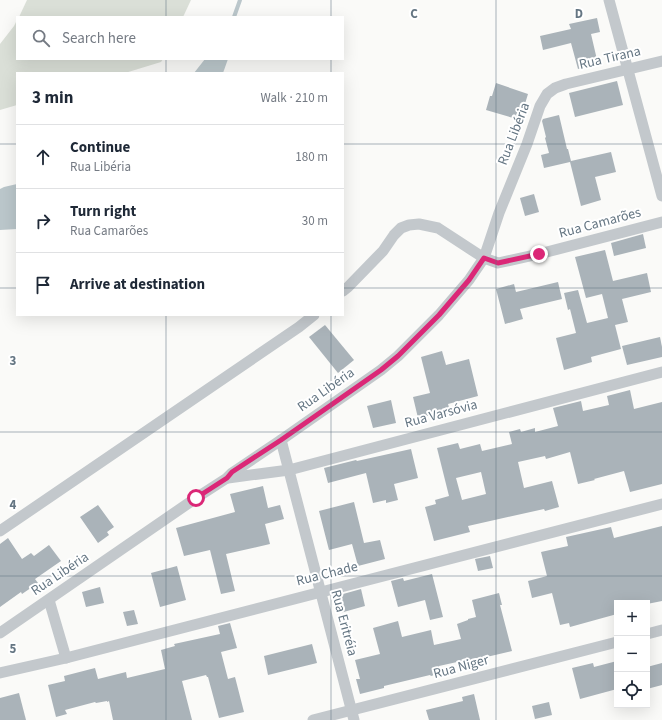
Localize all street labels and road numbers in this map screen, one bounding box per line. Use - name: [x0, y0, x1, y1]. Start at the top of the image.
- street label: Rua Tirana: [577, 41, 643, 75]
- street label: Rua Libéria: [493, 100, 535, 168]
- street label: Rua Camarões: [557, 202, 643, 244]
- street label: Rua Libéria: [293, 363, 359, 417]
- street label: Rua Varsóvia: [402, 395, 480, 433]
- street label: Rua Libéria: [27, 547, 93, 601]
- street label: Rua Chade: [294, 557, 360, 591]
- street label: Rua Eritréia: [326, 588, 362, 658]
- street label: Rua Niger: [431, 650, 491, 684]

